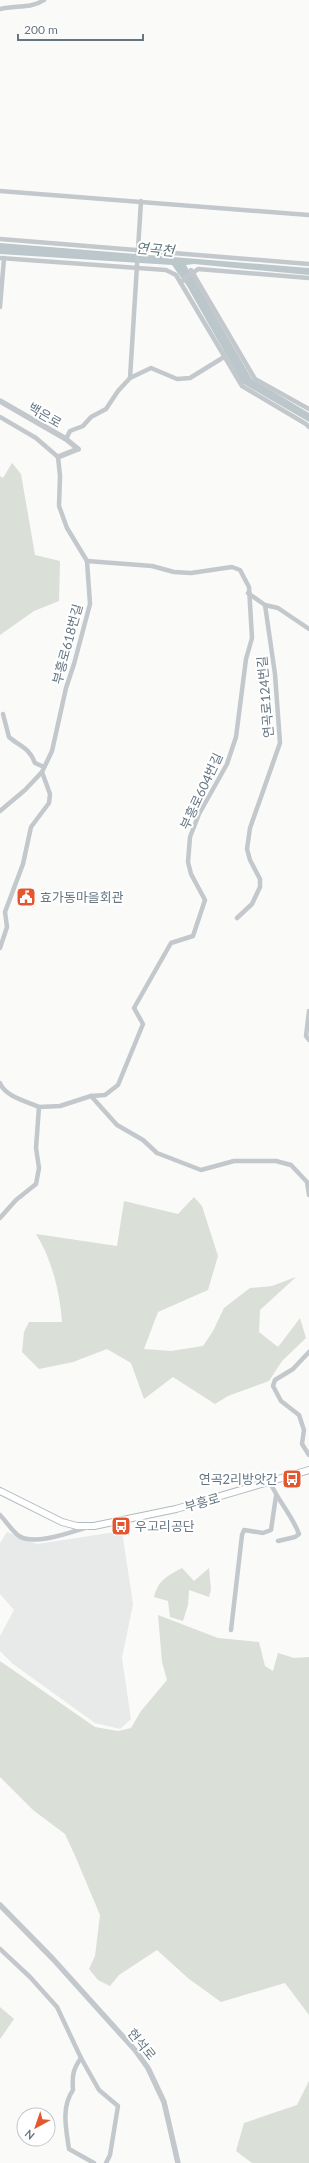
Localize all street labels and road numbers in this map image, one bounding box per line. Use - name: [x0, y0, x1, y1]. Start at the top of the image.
- street label: 백은로: [25, 399, 65, 431]
- street label: 부흥로618번길: [49, 602, 85, 686]
- street label: 연곡로124번길: [253, 655, 277, 739]
- street label: 부흥로604번길: [176, 750, 226, 832]
- street label: 부흥로: [183, 1489, 221, 1515]
- street label: 현석로: [124, 2025, 160, 2063]

